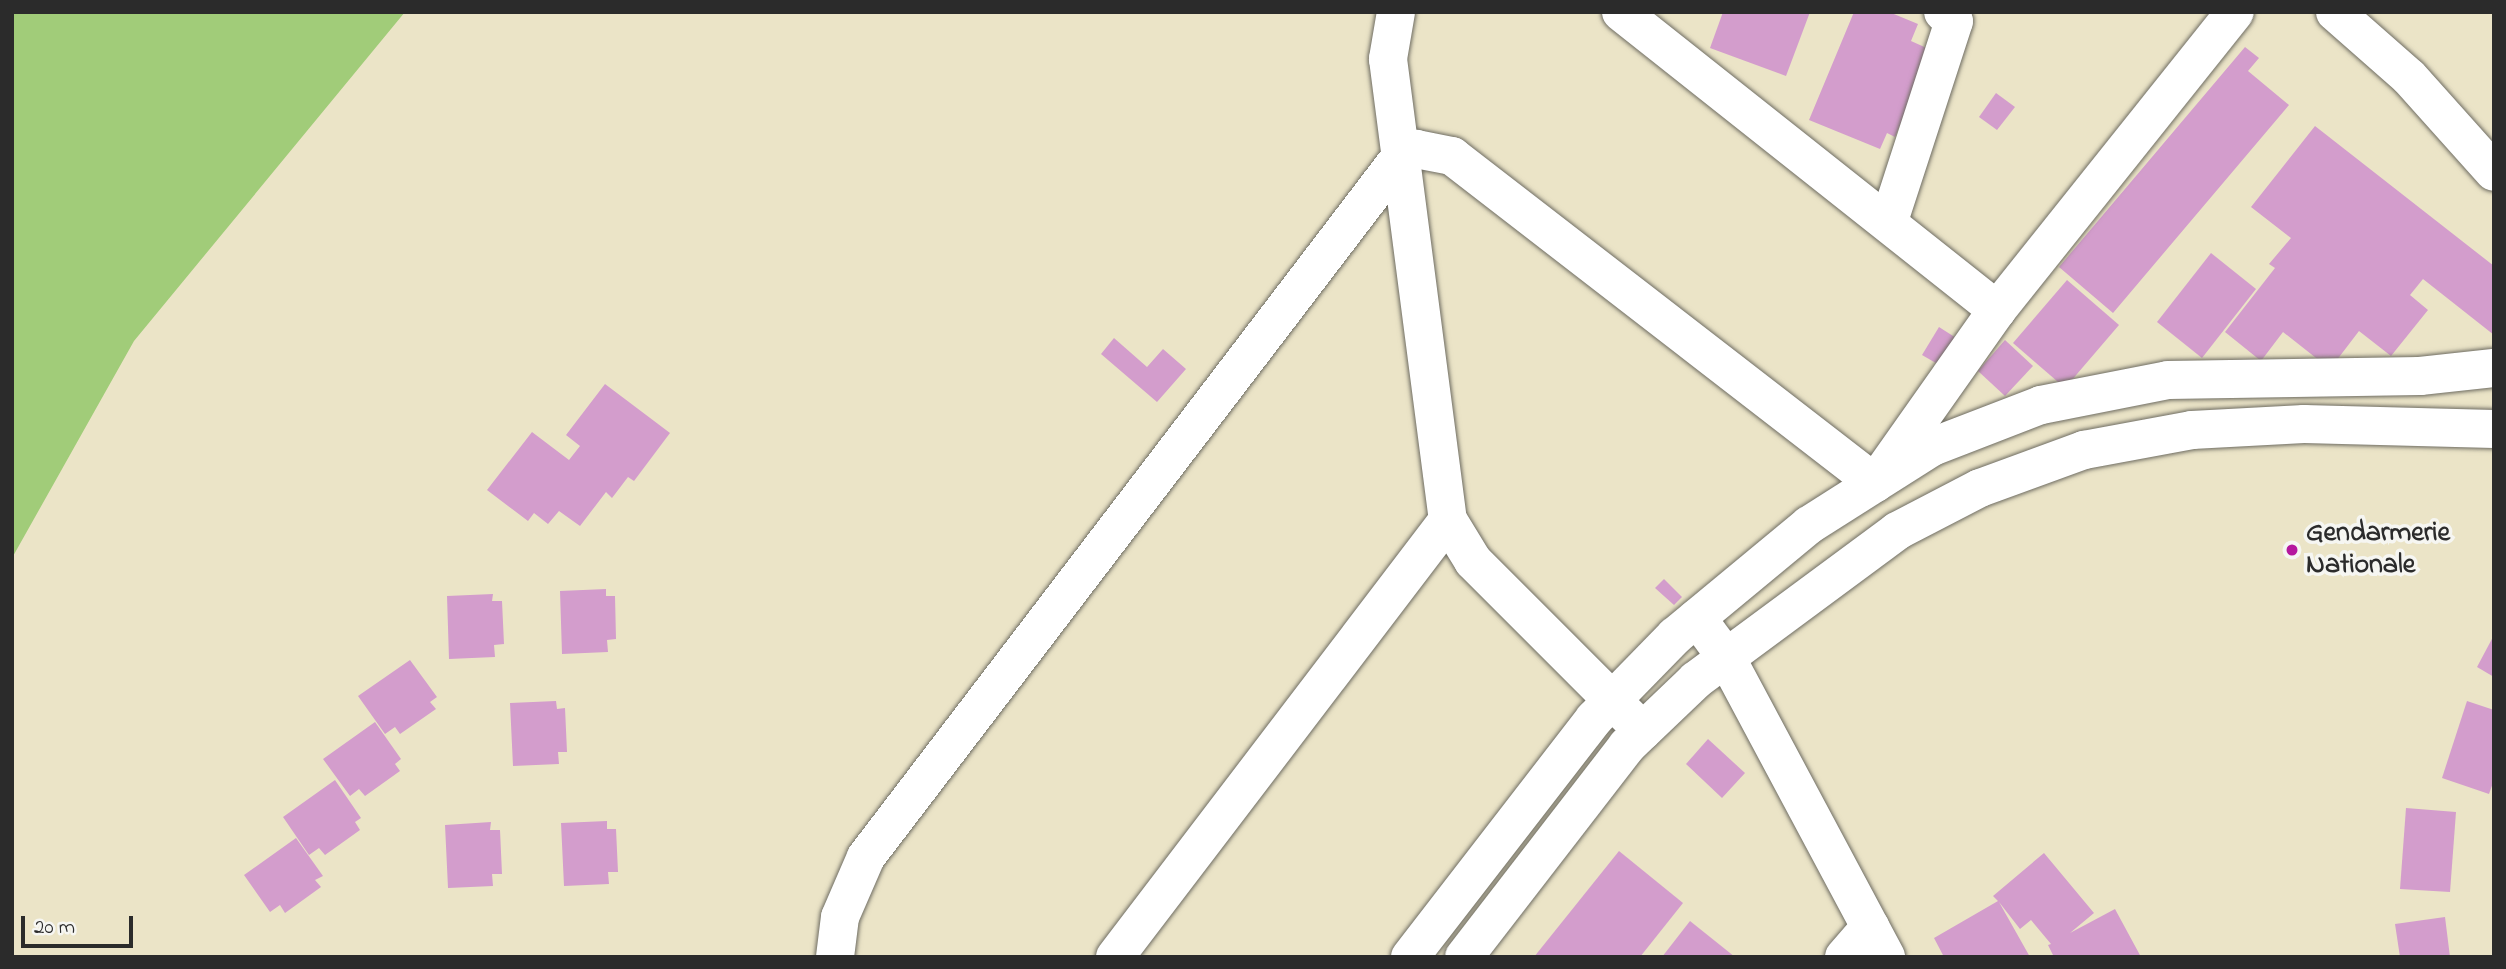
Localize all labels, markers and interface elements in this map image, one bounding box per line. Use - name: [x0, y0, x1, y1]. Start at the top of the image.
- place label: Gendarmerie Nationale: [2306, 517, 2450, 583]
- marker: Gendarmerie Nationale: [2284, 542, 2300, 558]
- scale bar: [24, 902, 136, 946]
- text: 20 m: [34, 913, 75, 943]

